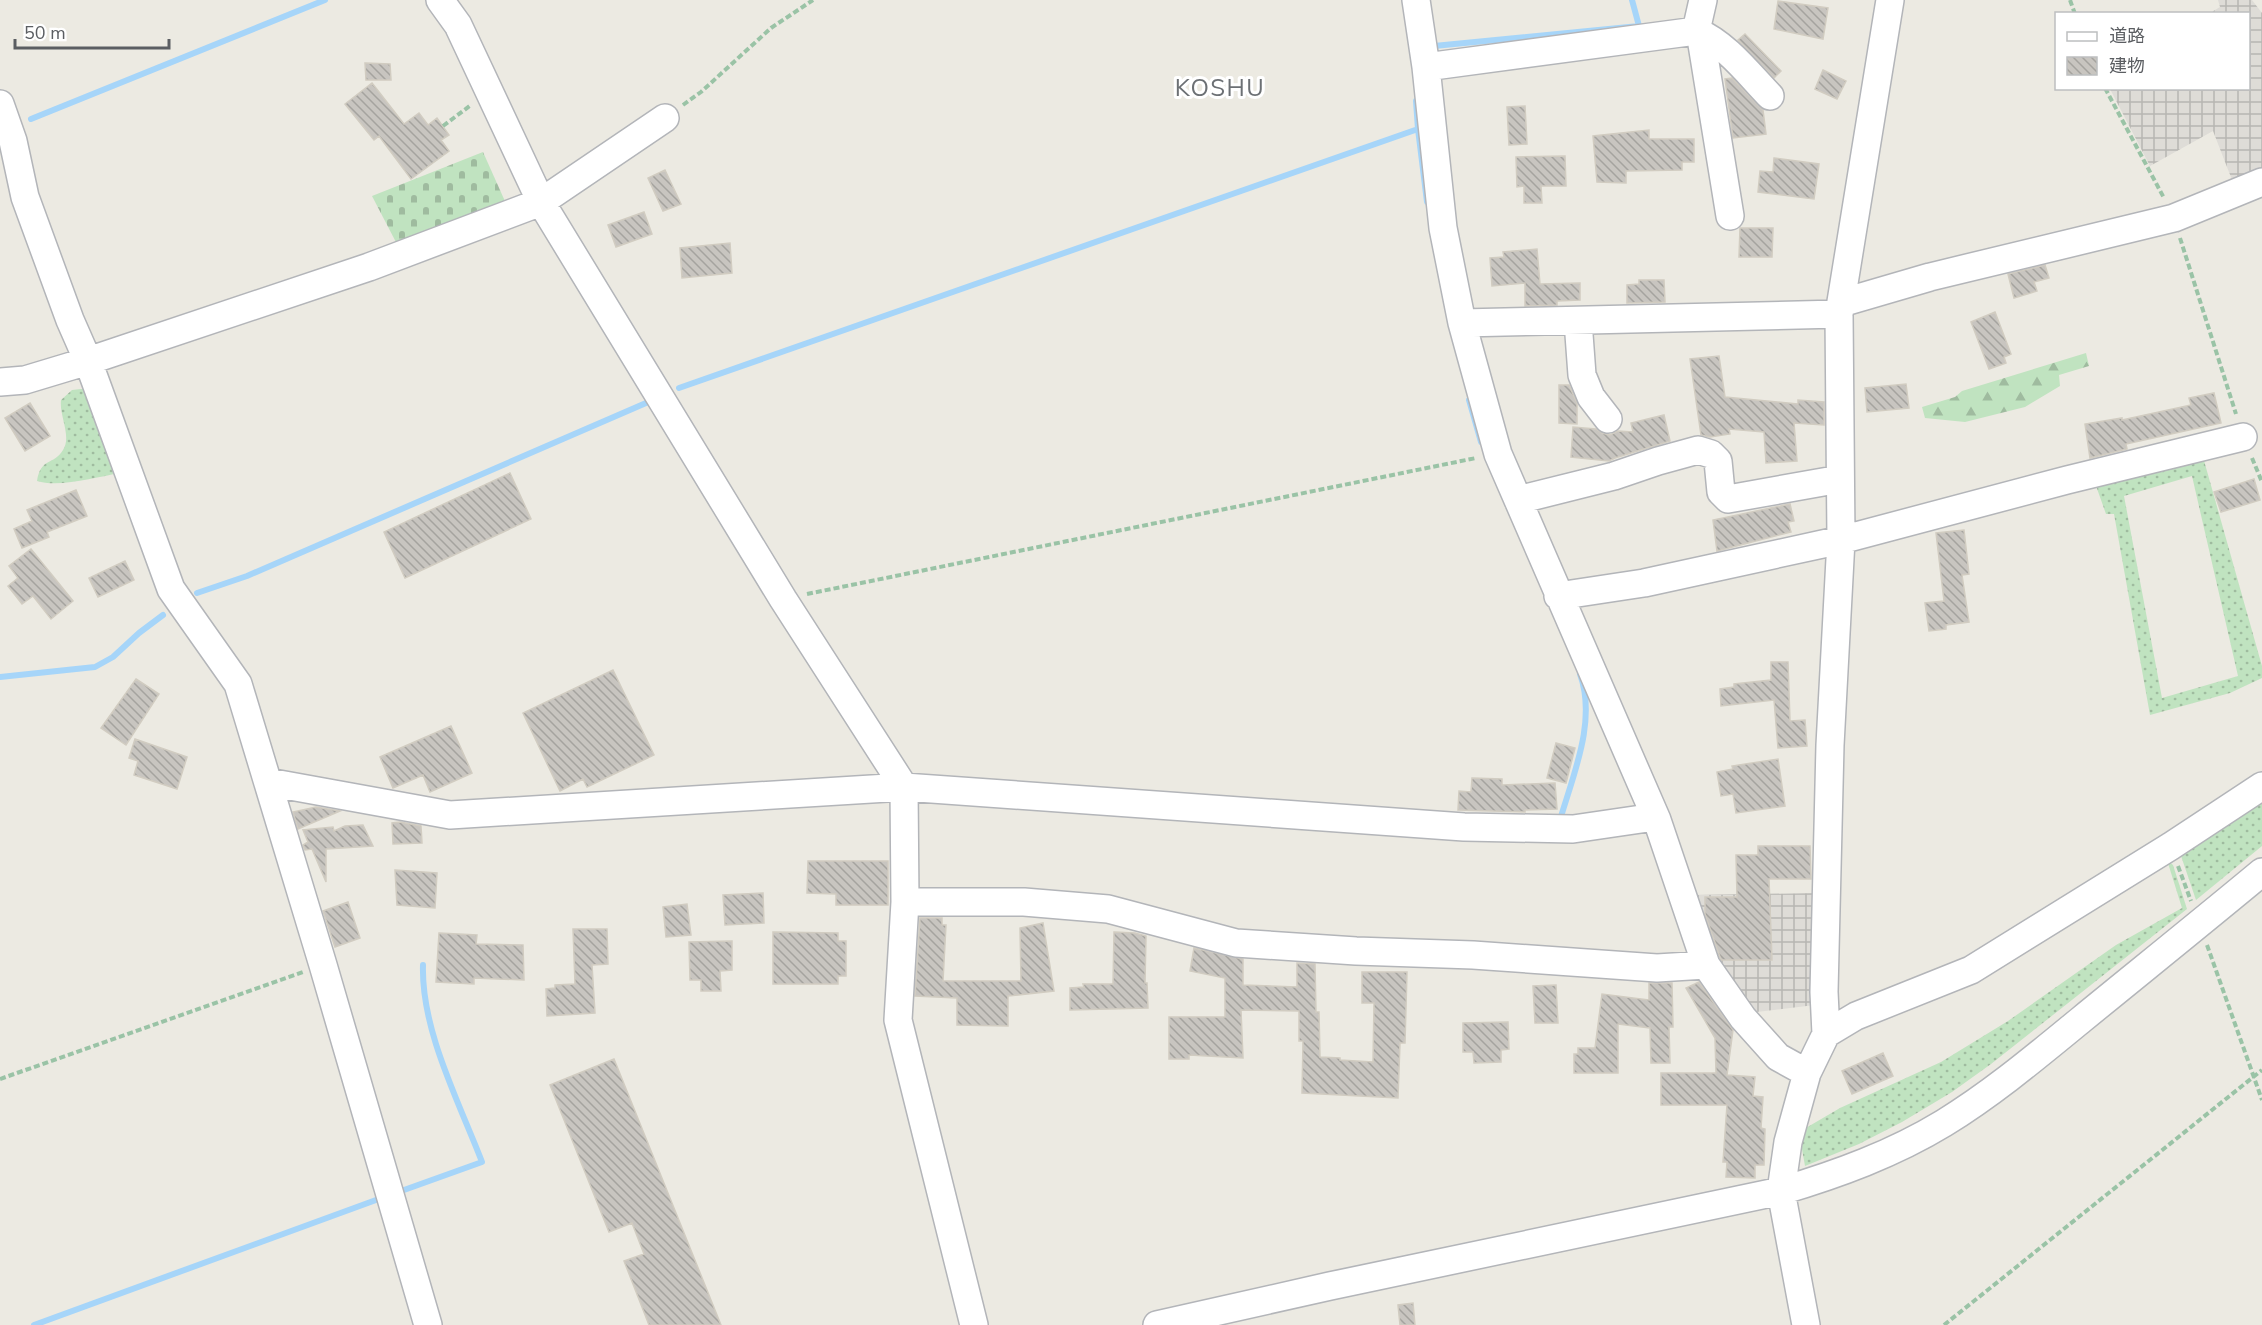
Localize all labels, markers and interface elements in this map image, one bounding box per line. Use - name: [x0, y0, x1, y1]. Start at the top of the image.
- scale bar: [15, 12, 170, 50]
- legend: [2055, 12, 2250, 90]
- text: 50 m: [24, 21, 66, 45]
- text: 道路: [2109, 24, 2145, 48]
- text: 建物: [2109, 54, 2145, 78]
- district label: KOSHU: [1175, 72, 1265, 104]

